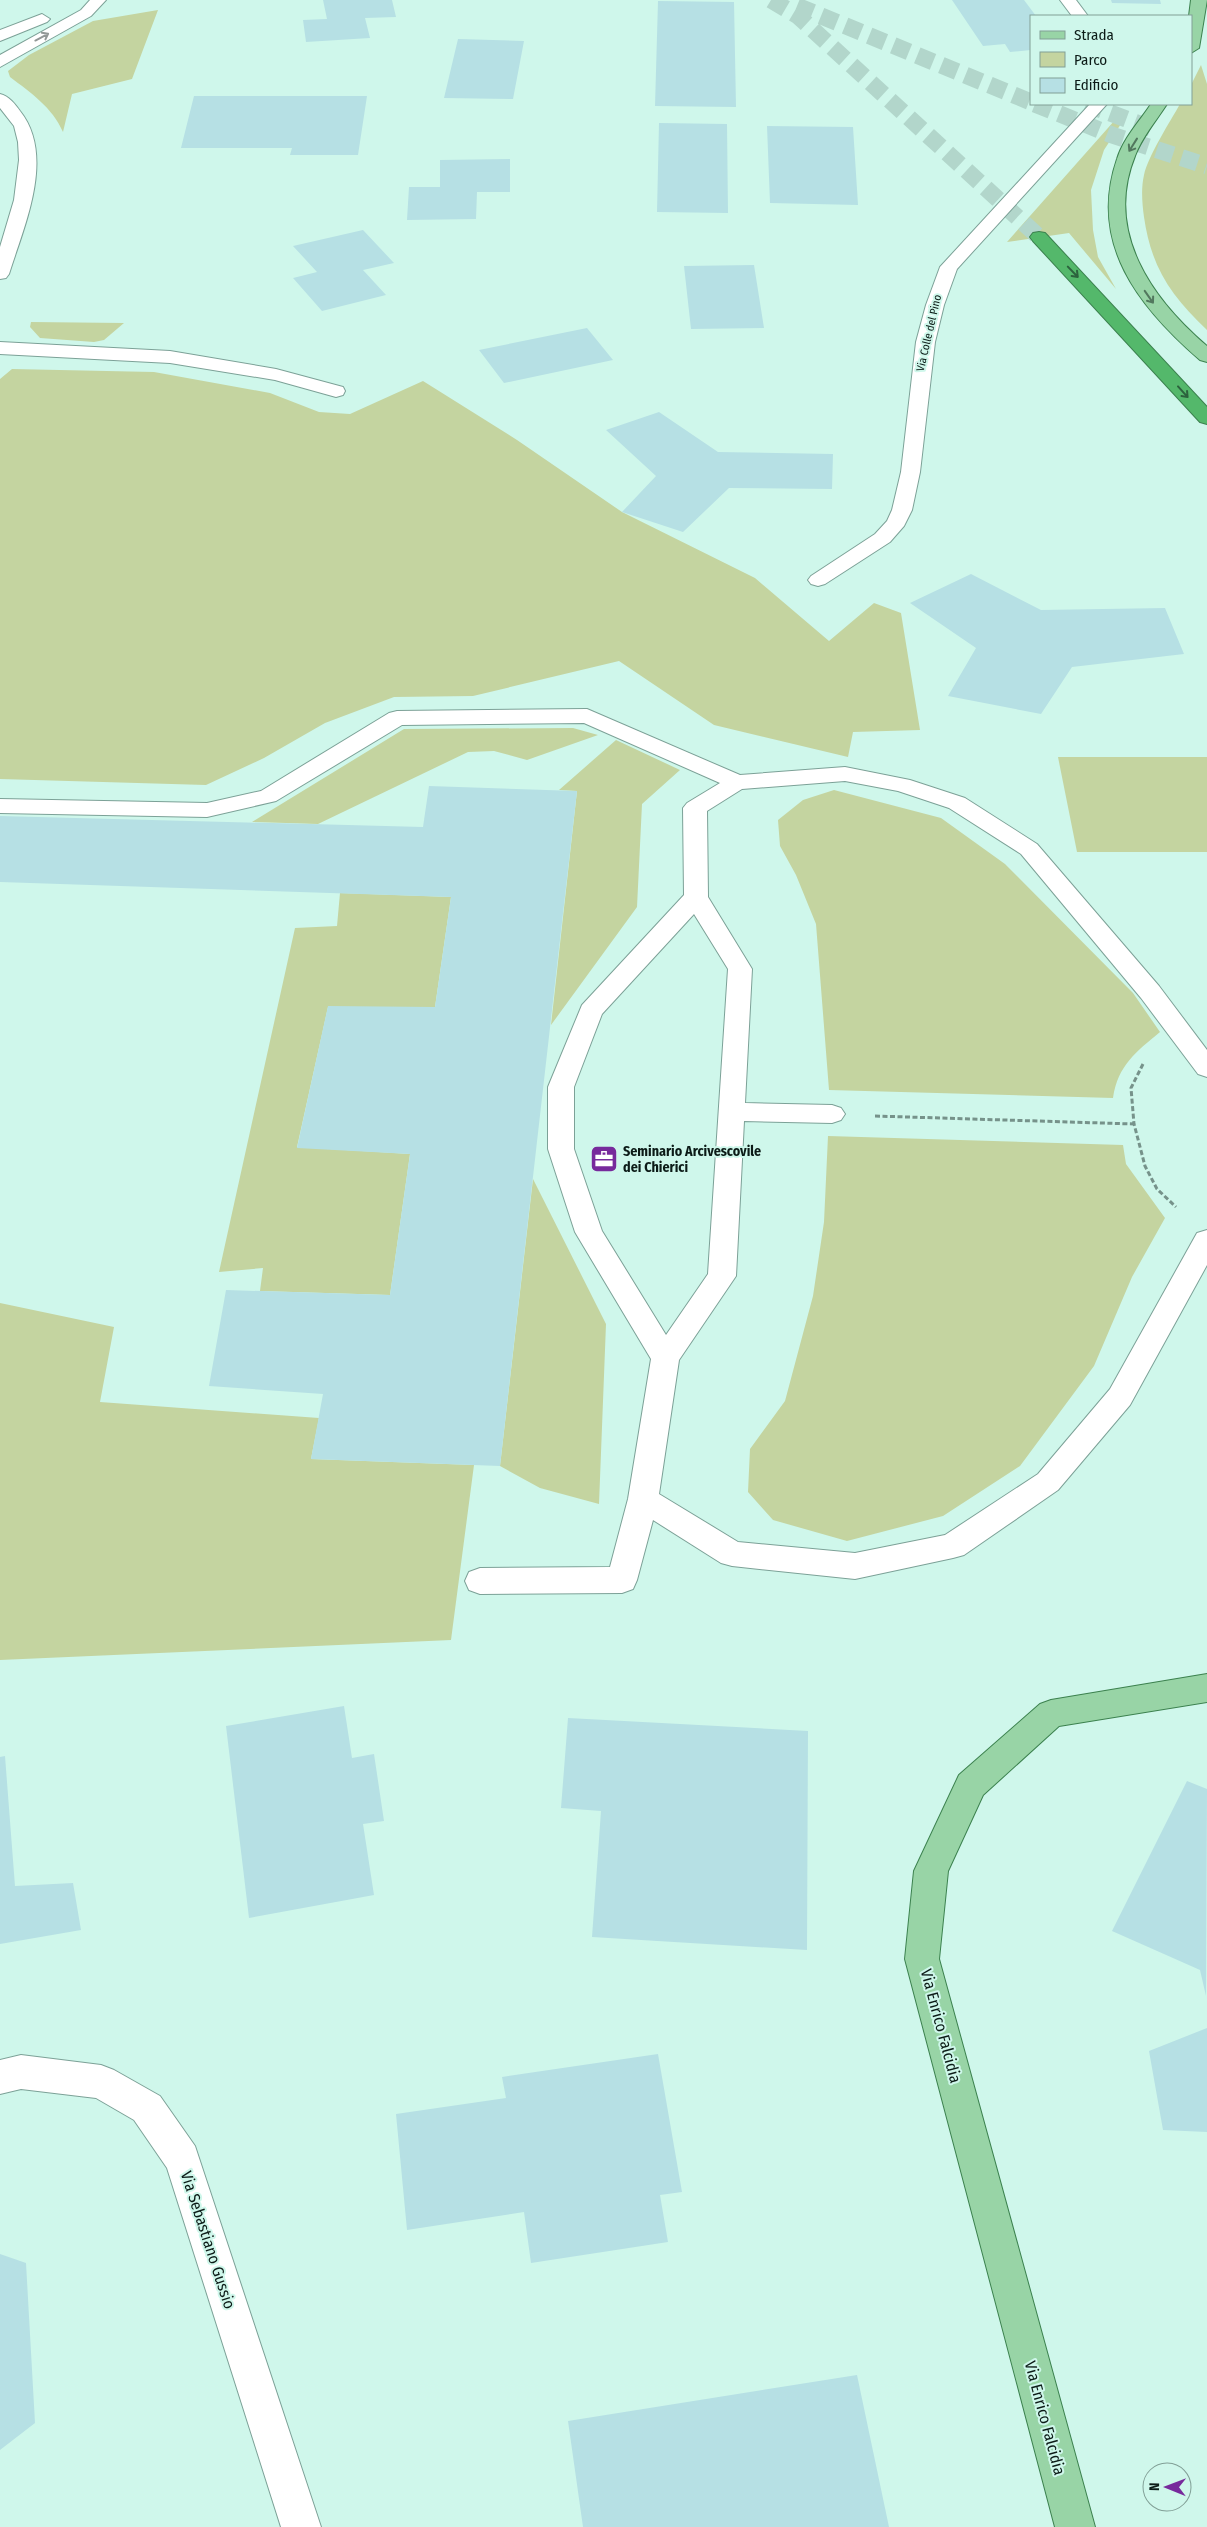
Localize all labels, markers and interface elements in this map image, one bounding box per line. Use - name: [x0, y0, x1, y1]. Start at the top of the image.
- legend: [1030, 15, 1192, 105]
- text: Strada: [1074, 26, 1114, 44]
- one-way arrow: [35, 32, 50, 42]
- text: Parco: [1074, 51, 1107, 69]
- text: Edificio: [1074, 76, 1119, 94]
- one-way arrow: [1128, 138, 1138, 152]
- one-way arrow: [1067, 266, 1079, 279]
- one-way arrow: [1144, 290, 1154, 304]
- street label: Via Colle del Pino: [914, 293, 944, 373]
- one-way arrow: [1177, 386, 1189, 398]
- place label: Seminario Arcivescovile dei Chierici: [623, 1143, 761, 1176]
- office icon: Seminario Arcivescovile dei Chierici: [589, 1144, 619, 1174]
- street label: Via Enrico Falcidia: [917, 1967, 965, 2085]
- street label: Via Sebastiano Gussio: [177, 2169, 239, 2311]
- street label: Via Enrico Falcidia: [1021, 2359, 1069, 2477]
- north arrow: [1142, 2462, 1192, 2512]
- text: N: [1146, 2482, 1163, 2491]

